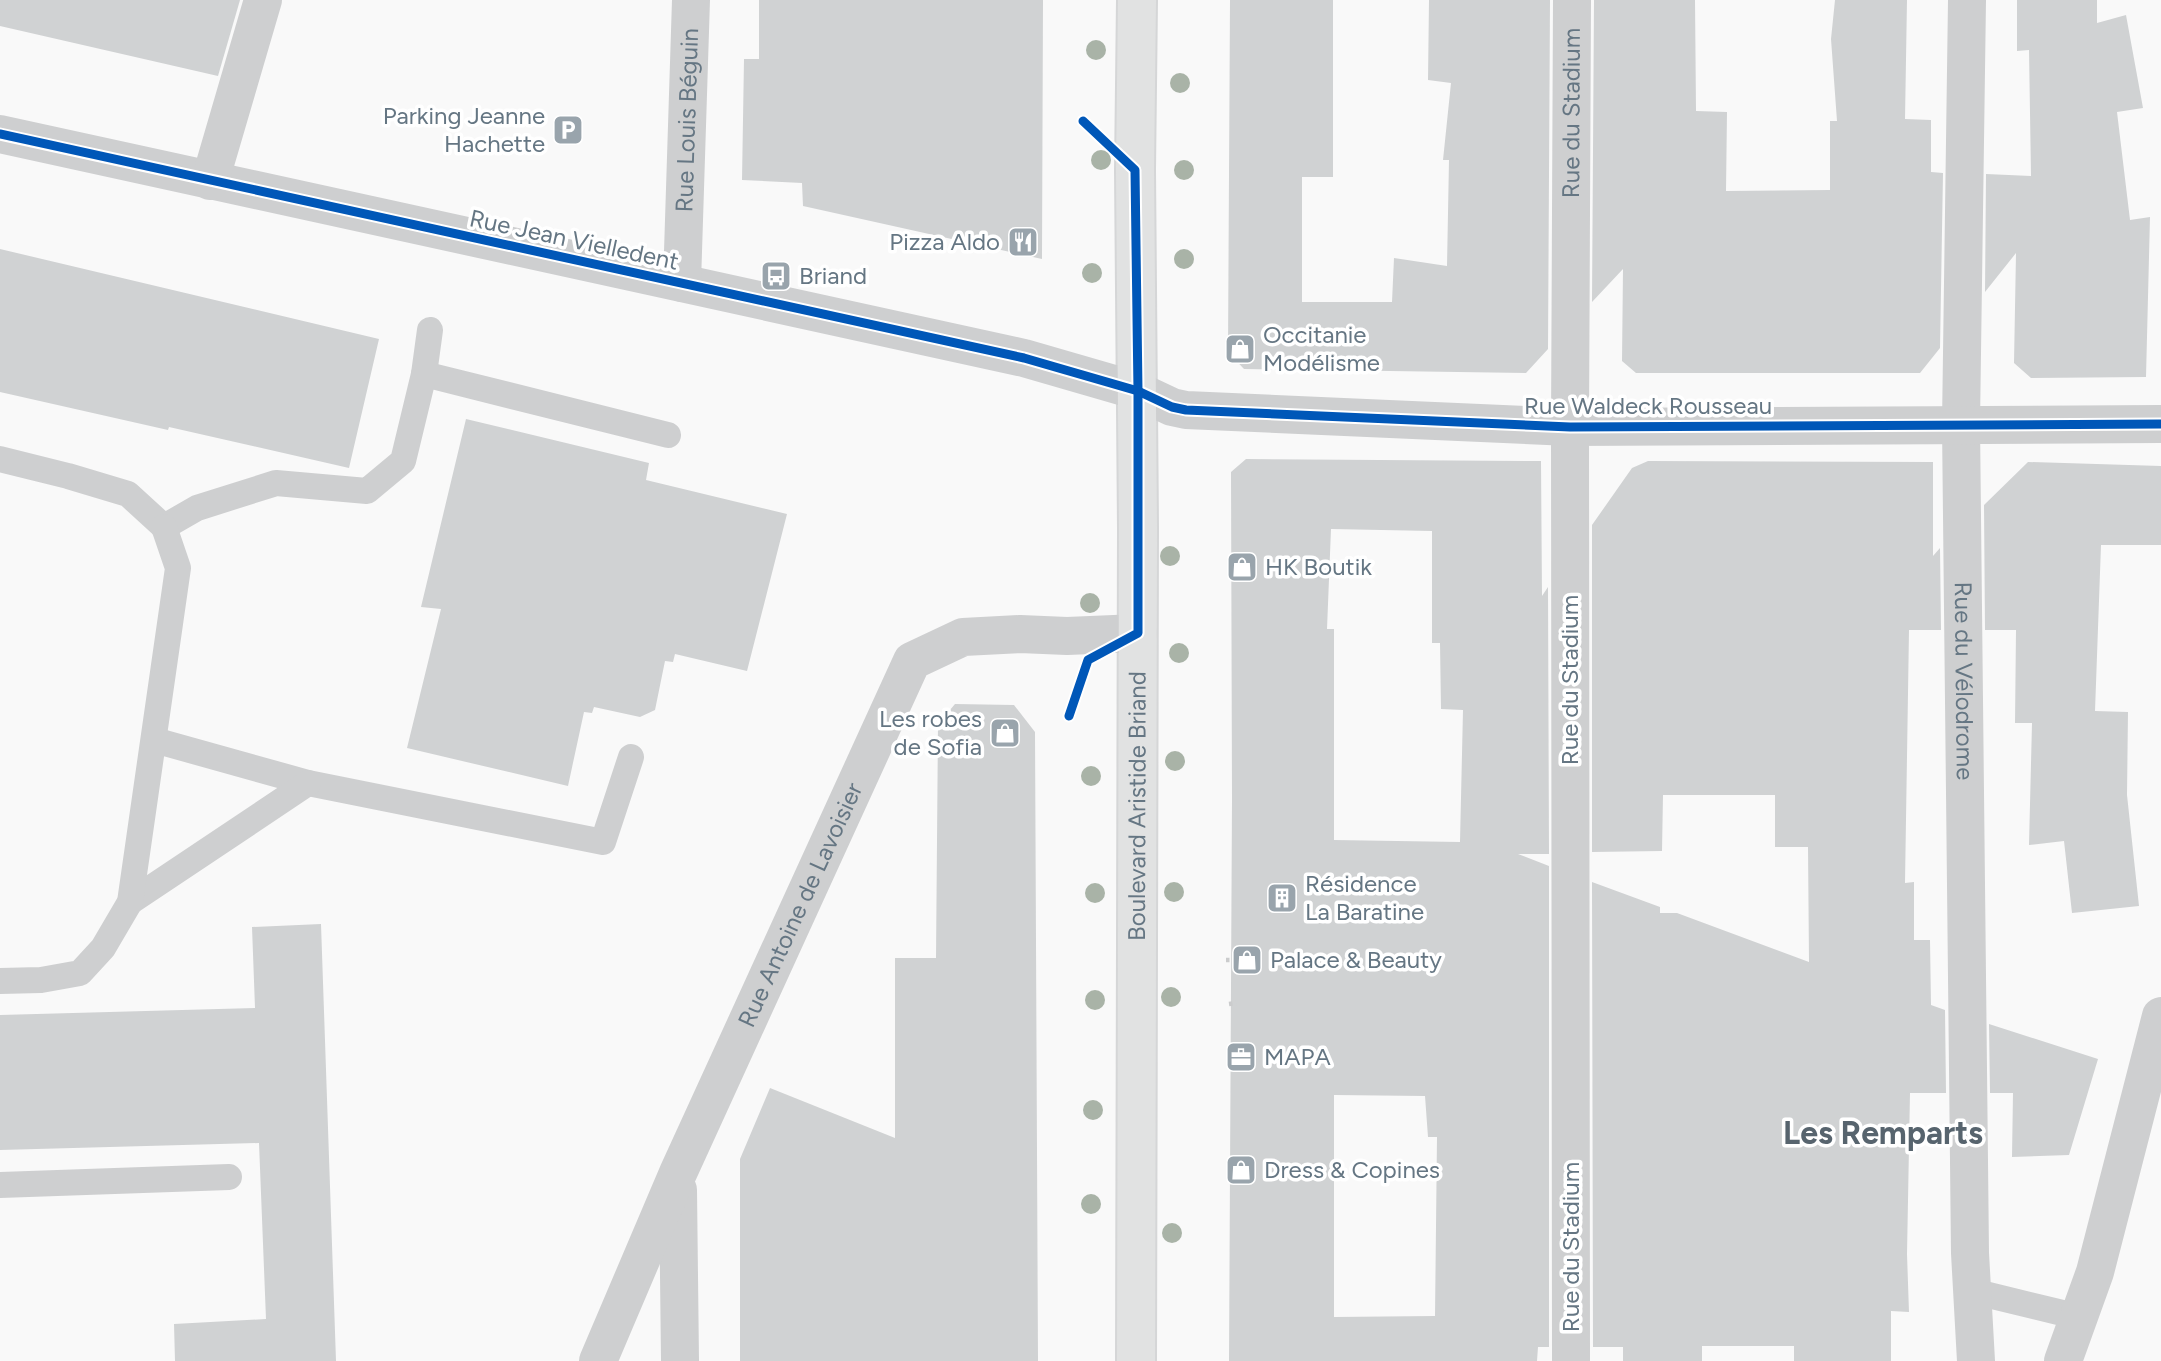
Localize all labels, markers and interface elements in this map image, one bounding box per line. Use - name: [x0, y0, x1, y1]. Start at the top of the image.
- street label: Rue Louis Béguin: [669, 28, 704, 213]
- street label: Rue du Stadium: [1556, 28, 1586, 198]
- place label: Parking Jeanne Hachette: [383, 101, 545, 158]
- parking icon: Parking Jeanne Hachette: [551, 113, 585, 147]
- street label: Rue Jean Vielledent: [467, 203, 681, 276]
- restaurant icon: Pizza Aldo: [1006, 225, 1040, 259]
- place label: Pizza Aldo: [889, 227, 1000, 256]
- bus stop icon: Briand: [759, 259, 793, 293]
- place label: Briand: [799, 261, 867, 290]
- place label: Occitanie Modélisme: [1263, 320, 1380, 377]
- shop icon: Occitanie Modélisme: [1223, 332, 1257, 366]
- street label: Rue Waldeck Rousseau: [1524, 391, 1772, 420]
- shop icon: HK Boutik: [1225, 550, 1259, 584]
- place label: HK Boutik: [1265, 552, 1372, 581]
- street label: Rue du Vélodrome: [1949, 581, 1980, 780]
- street label: Rue du Stadium: [1555, 595, 1584, 765]
- street label: Boulevard Aristide Briand: [1122, 671, 1152, 941]
- place label: Les robes de Sofia: [879, 704, 982, 761]
- shop icon: Les robes de Sofia: [988, 716, 1022, 750]
- street label: Rue Antoine de Lavoisier: [732, 778, 868, 1032]
- place label: Résidence La Baratine: [1305, 869, 1424, 926]
- building icon: Résidence La Baratine: [1265, 881, 1299, 915]
- shop icon: Palace & Beauty: [1230, 943, 1264, 977]
- place label: Palace & Beauty: [1270, 945, 1442, 974]
- office icon: MAPA: [1224, 1040, 1258, 1074]
- place label: MAPA: [1264, 1042, 1331, 1071]
- district label: Les Remparts: [1783, 1114, 1983, 1152]
- shop icon: Dress & Copines: [1224, 1153, 1258, 1187]
- place label: Dress & Copines: [1264, 1155, 1440, 1184]
- street label: Rue du Stadium: [1556, 1162, 1585, 1332]

